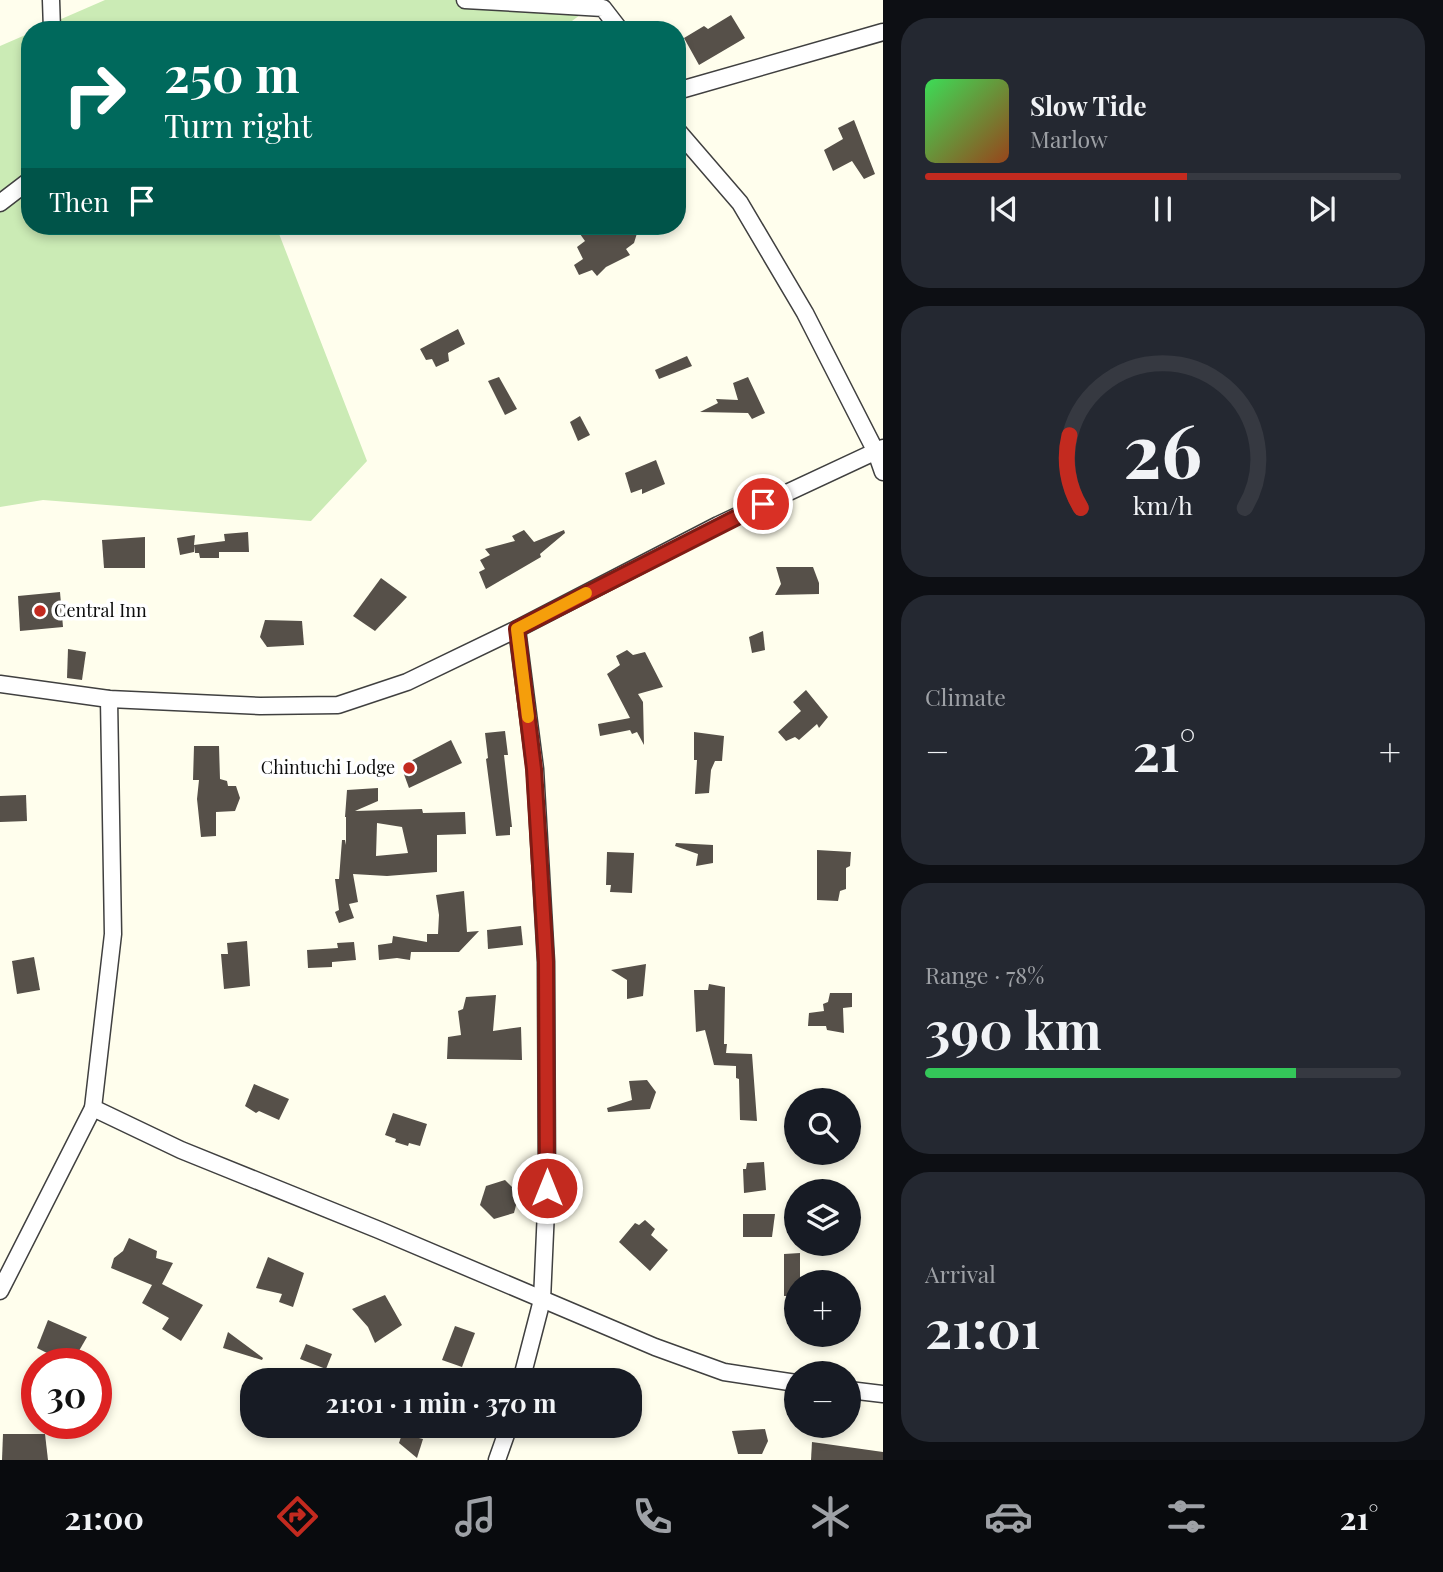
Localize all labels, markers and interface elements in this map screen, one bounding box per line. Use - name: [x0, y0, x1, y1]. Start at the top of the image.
- text: 250 m: [164, 40, 300, 105]
- icon: right: [49, 49, 140, 140]
- text: Slow Tide: [1030, 88, 1147, 123]
- text: Turn right: [164, 103, 312, 146]
- text: Marlow: [1030, 123, 1108, 154]
- icon: arrive: [123, 182, 161, 220]
- text: Then: [49, 184, 109, 219]
- icon: previous: [985, 190, 1023, 228]
- icon: pause: [1144, 190, 1182, 228]
- icon: next: [1303, 190, 1341, 228]
- text: 26: [1124, 399, 1202, 496]
- pin: [733, 474, 793, 534]
- icon: arrive: [744, 485, 782, 523]
- text: km/h: [1133, 487, 1193, 520]
- place label: Central Inn: [54, 598, 147, 622]
- marker: Central Inn: [32, 603, 48, 619]
- text: Climate: [925, 681, 1006, 712]
- text: 21°: [1133, 716, 1196, 785]
- text: −: [925, 725, 950, 776]
- text: +: [1379, 725, 1401, 776]
- place label: Chintuchi Lodge: [261, 755, 395, 779]
- marker: Chintuchi Lodge: [401, 760, 417, 776]
- text: Range · 78%: [925, 959, 1044, 990]
- text: 390 km: [925, 994, 1102, 1063]
- map controls: [784, 1088, 861, 1438]
- button: search: [784, 1088, 861, 1165]
- position arrow: [510, 1151, 584, 1225]
- button: layers: [784, 1179, 861, 1256]
- text: Arrival: [925, 1258, 996, 1289]
- button: +: [784, 1270, 861, 1347]
- text: 21:01: [925, 1293, 1041, 1362]
- speed limit sign: 30: [21, 1348, 112, 1439]
- button: −: [784, 1361, 861, 1438]
- text: 21:01 · 1 min · 370 m: [326, 1385, 556, 1420]
- icon: directions: [273, 1492, 322, 1541]
- icon: music: [451, 1492, 500, 1541]
- icon: phone: [628, 1492, 677, 1541]
- icon: climate: [806, 1492, 855, 1541]
- icon: car: [984, 1492, 1033, 1541]
- icon: filters: [1162, 1492, 1211, 1541]
- text: 21:00: [64, 1495, 144, 1538]
- text: 21°: [1340, 1495, 1379, 1538]

